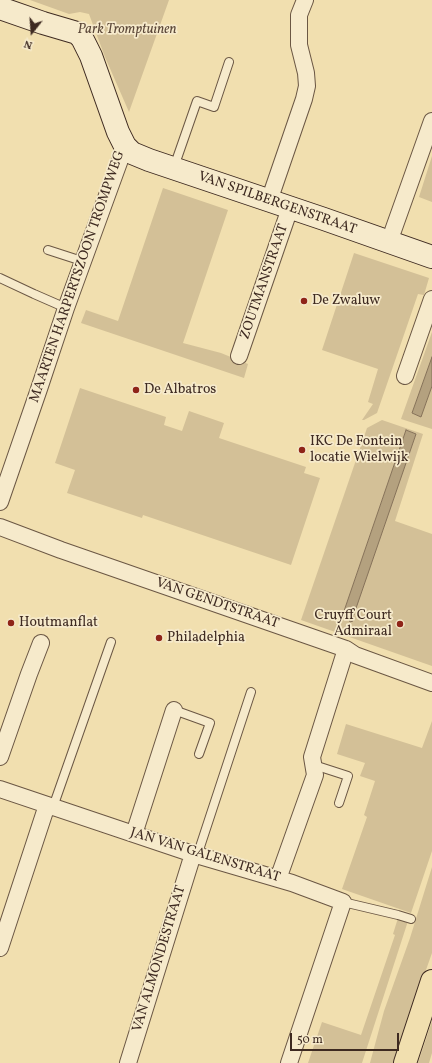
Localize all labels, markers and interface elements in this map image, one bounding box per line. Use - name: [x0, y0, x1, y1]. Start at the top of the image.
- north arrow: [12, 12, 52, 52]
- park label: Park Tromptuinen: [77, 22, 177, 38]
- text: N: [22, 36, 34, 52]
- street label: MAARTEN HARPERTSZOON TROMPWEG: [27, 149, 129, 405]
- street label: VAN SPILBERGENSTRAAT: [195, 169, 359, 239]
- street label: ZOUTMANSTRAAT: [237, 222, 293, 342]
- place label: De Zwaluw: [312, 293, 380, 309]
- marker: De Zwaluw: [299, 296, 309, 306]
- place label: De Albatros: [144, 382, 216, 398]
- marker: De Albatros: [131, 385, 141, 395]
- place label: IKC De Fontein locatie Wielwijk: [310, 434, 408, 466]
- marker: IKC De Fontein locatie Wielwijk: [297, 445, 307, 455]
- street label: VAN GENDTSTRAAT: [153, 575, 281, 633]
- place label: Cruyff Court Admiraal: [315, 608, 392, 640]
- place label: Houtmanflat: [19, 615, 98, 631]
- marker: Houtmanflat: [6, 618, 16, 628]
- marker: Cruyff Court Admiraal: [395, 619, 405, 629]
- place label: Philadelphia: [167, 630, 245, 646]
- marker: Philadelphia: [154, 633, 164, 643]
- street label: JAN VAN GALENSTRAAT: [128, 825, 282, 887]
- street label: VAN ALMONDESTRAAT: [130, 884, 190, 1034]
- scale bar: [292, 1025, 401, 1051]
- text: 50 m: [297, 1032, 323, 1048]

